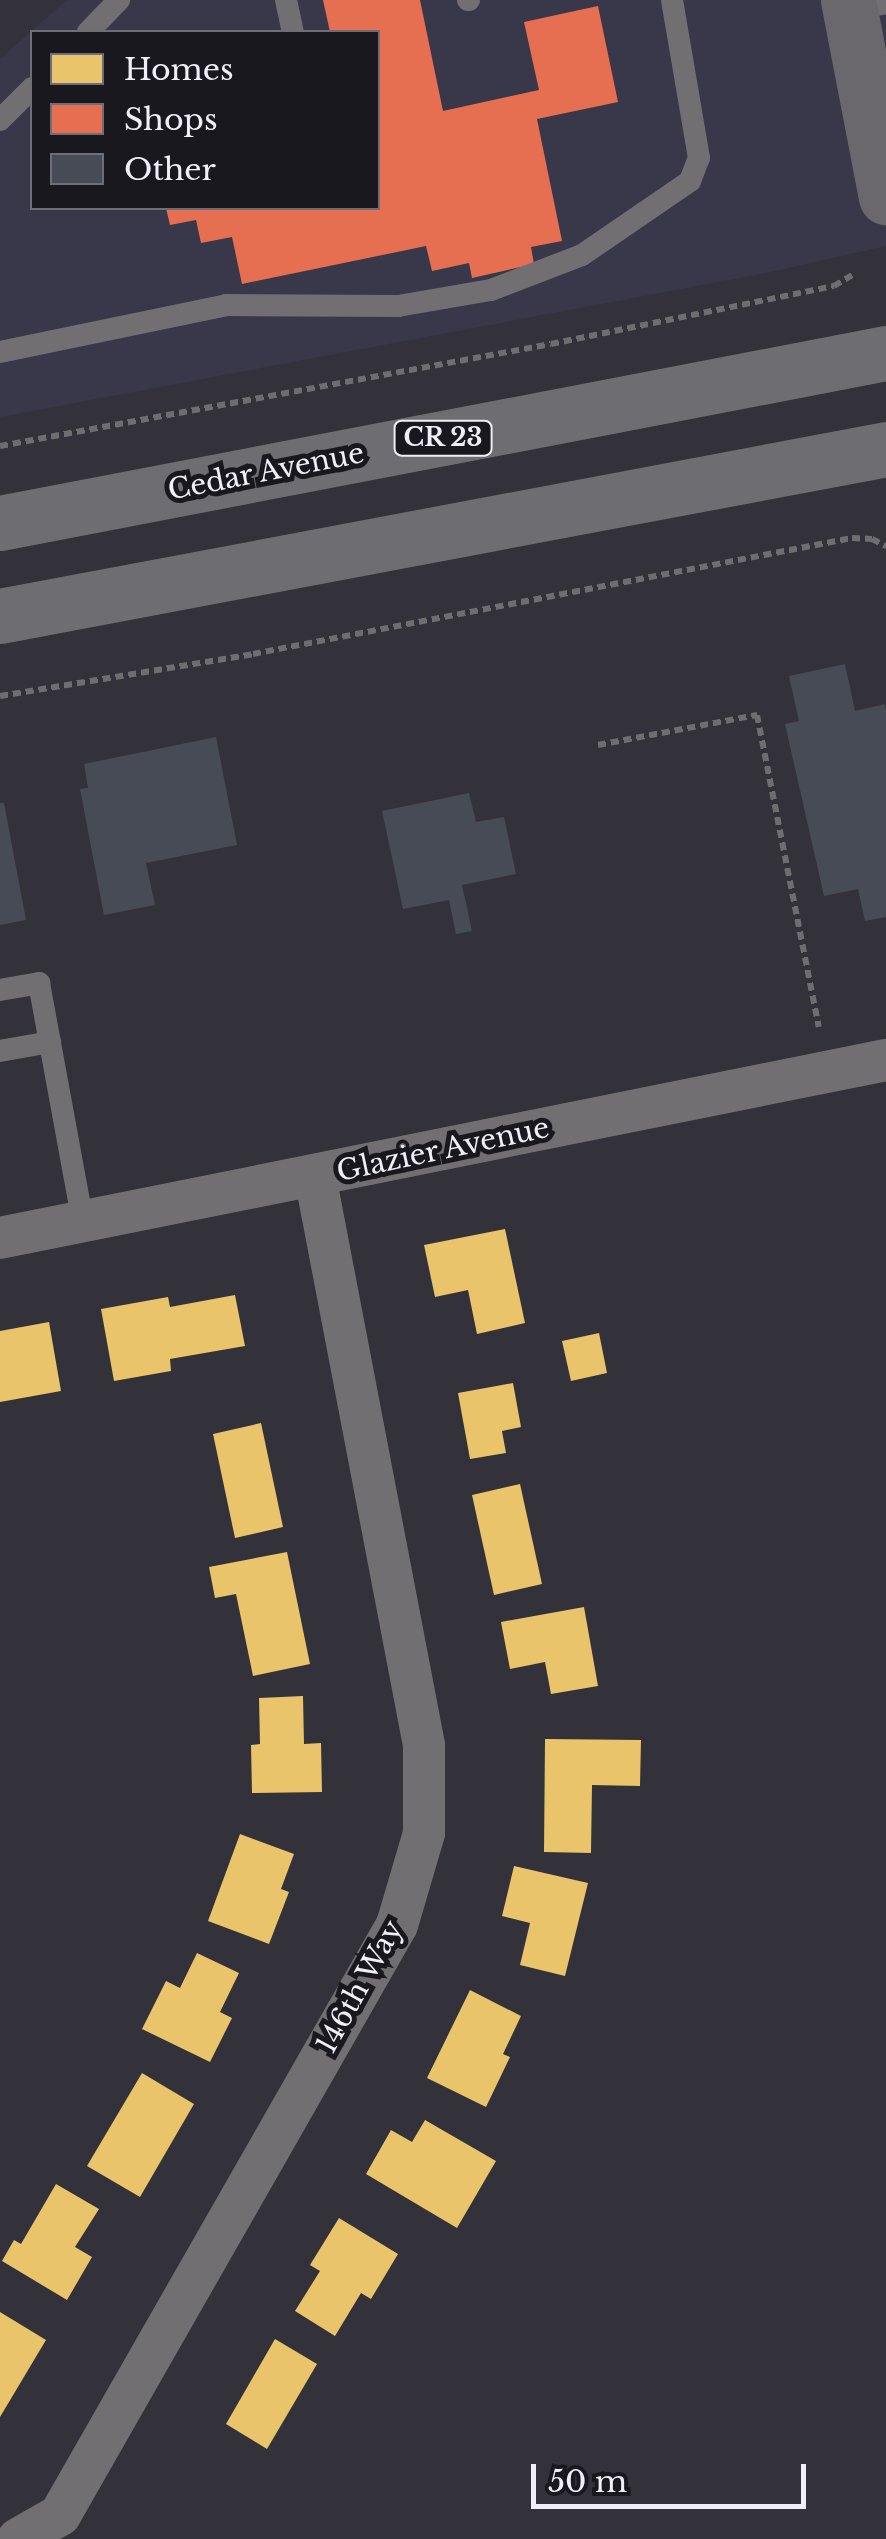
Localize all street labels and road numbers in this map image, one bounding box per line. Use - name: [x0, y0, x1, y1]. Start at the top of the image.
- road number: CR 23: [393, 418, 493, 458]
- street label: Cedar Avenue: [164, 436, 368, 508]
- street label: Glazier Avenue: [333, 1111, 553, 1189]
- street label: 146th Way: [309, 1914, 411, 2060]

